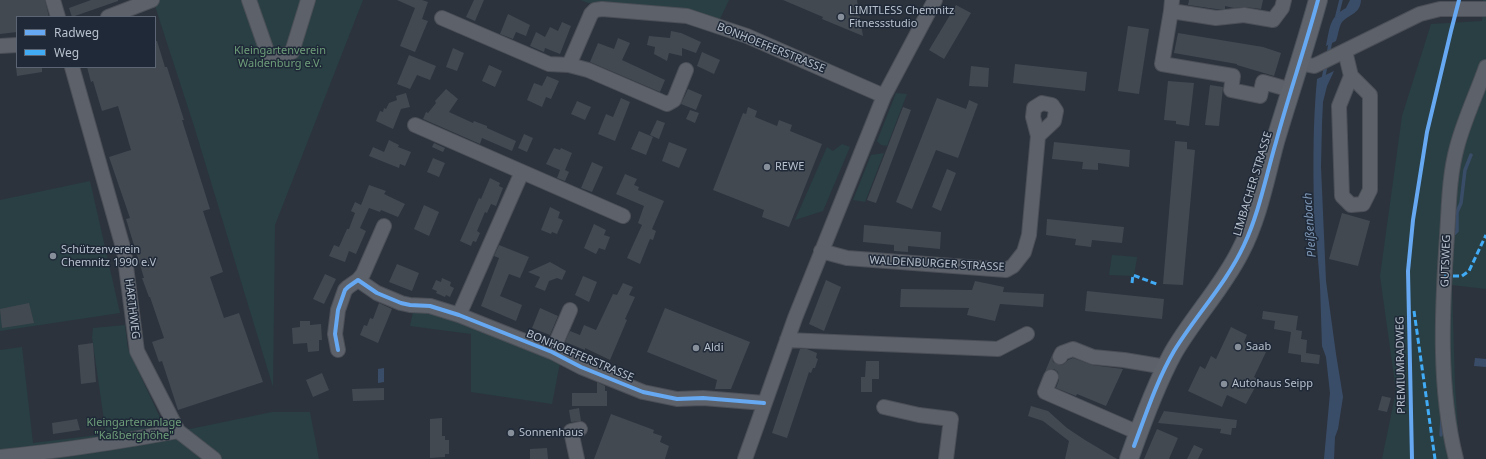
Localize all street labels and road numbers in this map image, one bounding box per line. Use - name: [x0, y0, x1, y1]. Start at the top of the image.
- street label: BONHOEFFERSTRASSE: [715, 20, 827, 76]
- street label: LIMBACHER STRASSE: [1231, 130, 1275, 238]
- street label: GUTSWEG: [1438, 235, 1454, 287]
- street label: WALDENBURGER STRASSE: [869, 254, 1005, 274]
- street label: HARTHWEG: [122, 278, 142, 340]
- street label: PREMIUMRADWEG: [1394, 316, 1408, 414]
- street label: BONHOEFFERSTRASSE: [524, 327, 636, 385]

